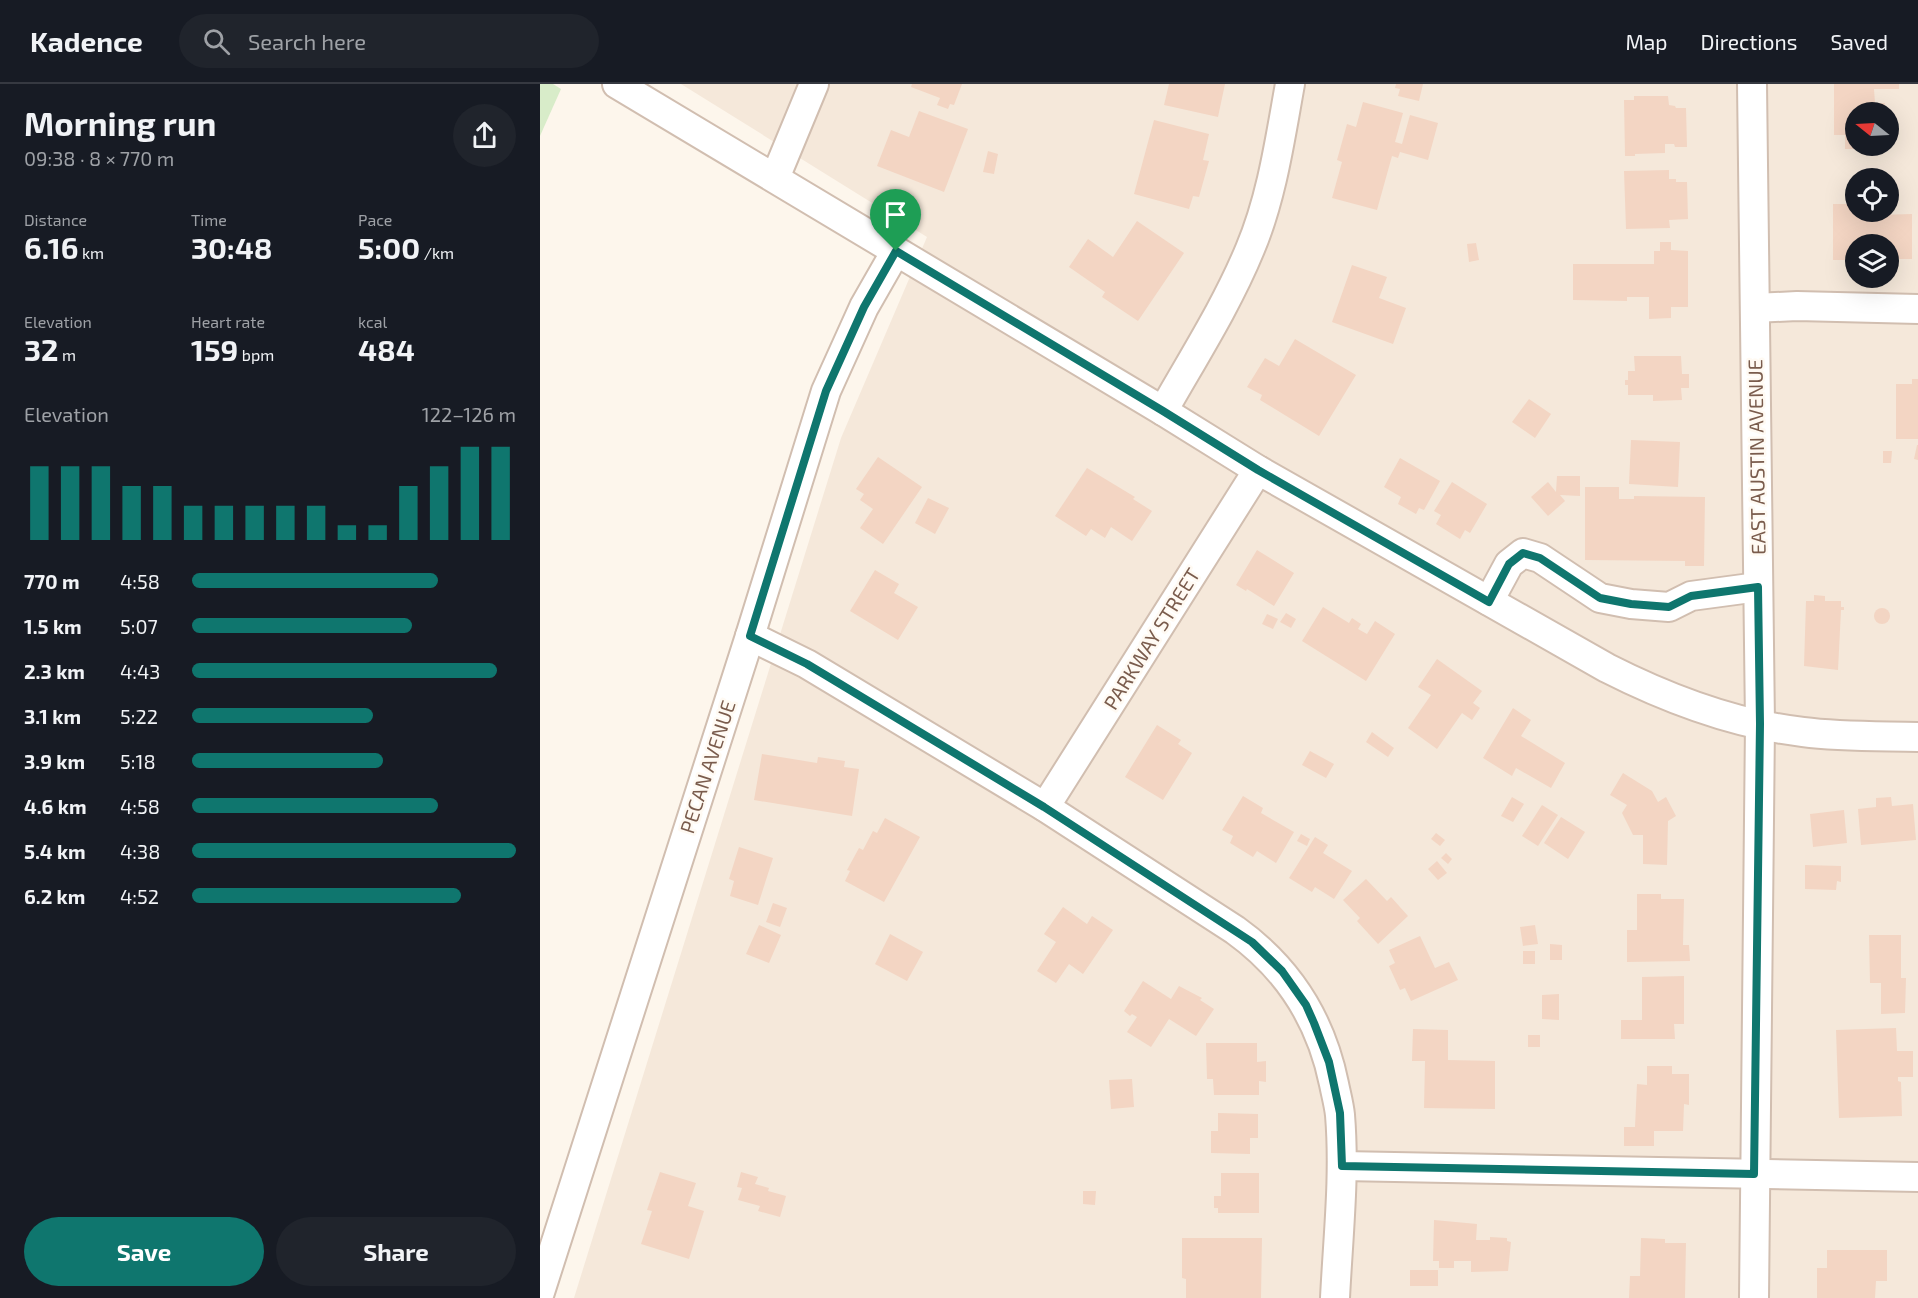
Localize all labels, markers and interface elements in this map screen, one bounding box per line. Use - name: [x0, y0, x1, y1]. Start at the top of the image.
- search box: [179, 14, 599, 68]
- text: Kadence: [30, 24, 143, 58]
- icon: search: [200, 25, 233, 58]
- text: Search here: [248, 28, 366, 54]
- text: Map: [1625, 29, 1668, 54]
- text: Directions: [1701, 29, 1797, 54]
- text: Saved: [1830, 29, 1888, 54]
- north arrow: [1845, 102, 1899, 156]
- map controls: [1845, 102, 1899, 288]
- text: Morning run: [24, 103, 216, 143]
- button: share: [453, 104, 516, 167]
- text: 09:38 · 8 × 770 m: [24, 146, 174, 170]
- button: locate: [1845, 168, 1899, 222]
- pin: [870, 189, 921, 251]
- icon: arrive: [879, 198, 912, 231]
- text: Distance: [24, 210, 87, 229]
- text: Time: [191, 210, 227, 229]
- text: Pace: [358, 210, 392, 229]
- text: 6.16: [24, 229, 78, 265]
- text: 30:48: [191, 229, 272, 265]
- text: 5:00: [358, 229, 420, 265]
- button: layers: [1845, 234, 1899, 288]
- text: km: [78, 243, 104, 262]
- text: /km: [420, 243, 454, 262]
- text: Elevation: [24, 312, 92, 331]
- text: Heart rate: [191, 312, 265, 331]
- text: kcal: [358, 312, 387, 331]
- text: 32: [24, 331, 58, 367]
- text: 159: [191, 331, 238, 367]
- text: 484: [358, 331, 415, 367]
- text: m: [58, 345, 76, 364]
- text: bpm: [238, 345, 274, 364]
- street label: EAST AUSTIN AVENUE: [1742, 359, 1770, 555]
- text: Elevation: [24, 402, 109, 426]
- text: 122–126 m: [422, 402, 516, 426]
- street label: PARKWAY STREET: [1098, 563, 1204, 714]
- text: 770 m: [24, 569, 80, 593]
- text: 4:58: [120, 569, 160, 593]
- text: 1.5 km: [24, 614, 82, 638]
- text: 5:07: [120, 614, 158, 638]
- text: 2.3 km: [24, 659, 85, 683]
- text: 4:43: [120, 659, 160, 683]
- street label: PECAN AVENUE: [674, 697, 740, 836]
- text: 3.1 km: [24, 704, 81, 728]
- text: 5:22: [120, 704, 158, 728]
- text: 3.9 km: [24, 749, 85, 773]
- text: 5:18: [120, 749, 156, 773]
- text: 4.6 km: [24, 794, 87, 818]
- text: 4:58: [120, 794, 160, 818]
- text: 5.4 km: [24, 839, 86, 863]
- text: 4:38: [120, 839, 160, 863]
- text: 6.2 km: [24, 884, 85, 908]
- text: 4:52: [120, 884, 159, 908]
- button: Save: [24, 1217, 264, 1286]
- button: Share: [276, 1217, 516, 1286]

